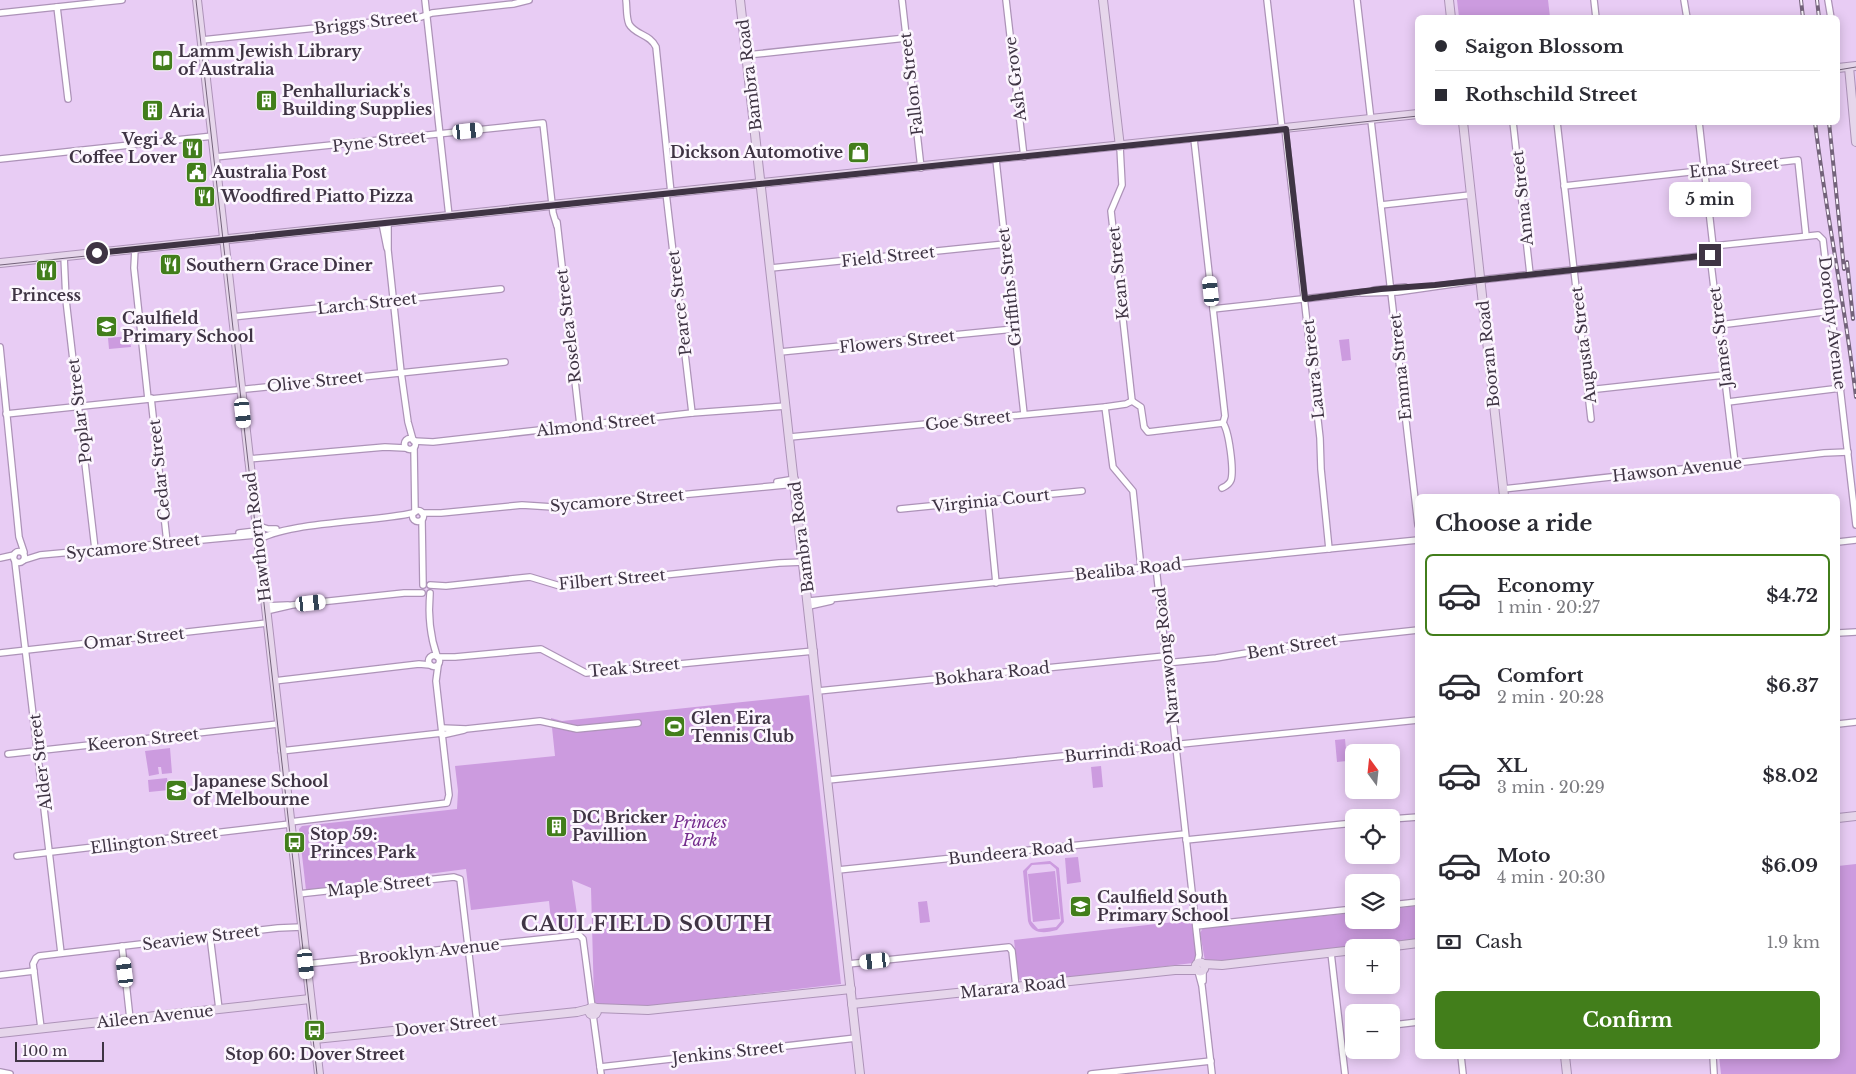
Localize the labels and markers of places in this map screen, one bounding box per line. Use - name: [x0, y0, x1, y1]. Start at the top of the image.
- place label: Lamm Jewish Library of Australia: [178, 41, 362, 79]
- library icon: Lamm Jewish Library of Australia: [150, 48, 174, 72]
- place label: Penhalluriack's Building Supplies: [282, 81, 432, 119]
- building icon: Penhalluriack's Building Supplies: [254, 88, 278, 112]
- building icon: Aria: [141, 99, 165, 123]
- place label: Aria: [168, 101, 205, 121]
- place label: Vegi & Coffee Lover: [69, 129, 177, 167]
- restaurant icon: Vegi & Coffee Lover: [181, 136, 205, 160]
- shop icon: Dickson Automotive: [847, 140, 871, 164]
- place label: Dickson Automotive: [670, 142, 843, 162]
- public building icon: Australia Post: [184, 160, 208, 184]
- place label: Australia Post: [211, 162, 328, 182]
- restaurant icon: Woodfired Piatto Pizza: [193, 184, 217, 208]
- place label: Woodfired Piatto Pizza: [220, 186, 413, 206]
- restaurant icon: Southern Grace Diner: [158, 253, 182, 277]
- place label: Southern Grace Diner: [186, 255, 373, 275]
- restaurant icon: Princess: [34, 259, 58, 283]
- place label: Princess: [11, 285, 81, 305]
- place label: Caulfield Primary School: [122, 308, 254, 346]
- school or university icon: Caulfield Primary School: [94, 315, 118, 339]
- place label: Glen Eira Tennis Club: [691, 708, 794, 746]
- sports icon: Glen Eira Tennis Club: [663, 715, 687, 739]
- place label: Japanese School of Melbourne: [190, 771, 329, 809]
- school or university icon: Japanese School of Melbourne: [165, 778, 189, 802]
- place label: DC Bricker Pavillion: [572, 807, 667, 845]
- building icon: DC Bricker Pavillion: [544, 814, 568, 838]
- place label: Stop 59: Princes Park: [310, 824, 416, 862]
- bus stop icon: Stop 59: Princes Park: [282, 831, 306, 855]
- place label: Caulfield South Primary School: [1097, 887, 1229, 925]
- school or university icon: Caulfield South Primary School: [1069, 894, 1093, 918]
- bus stop icon: Stop 60: Dover Street: [303, 1018, 327, 1042]
- place label: Stop 60: Dover Street: [225, 1044, 406, 1064]

